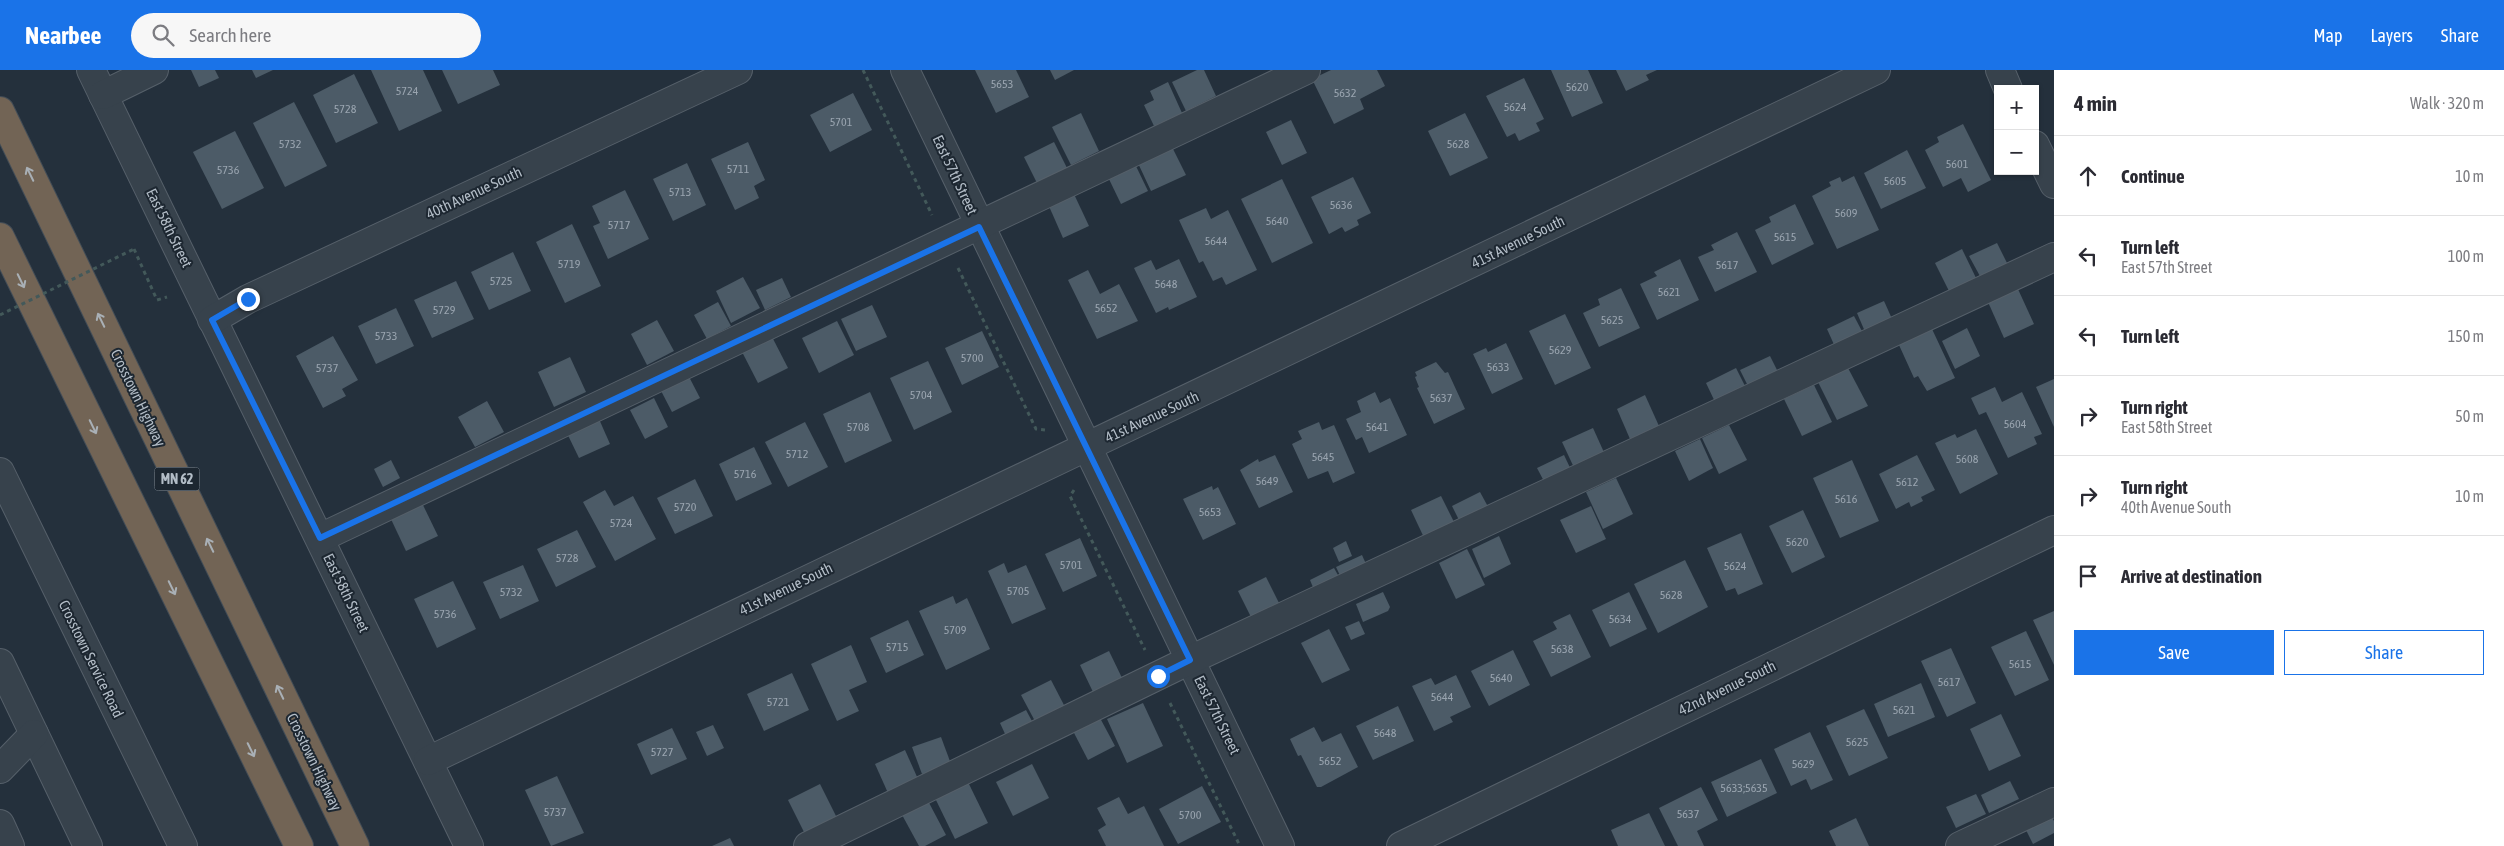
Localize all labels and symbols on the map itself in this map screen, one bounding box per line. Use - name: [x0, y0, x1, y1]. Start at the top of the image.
- house number: 5653: [991, 77, 1013, 91]
- house number: 5620: [1566, 80, 1589, 94]
- house number: 5724: [396, 84, 419, 98]
- house number: 5632: [1334, 86, 1356, 100]
- house number: 5624: [1504, 100, 1527, 114]
- house number: 5728: [334, 102, 357, 116]
- house number: 5701: [830, 115, 853, 129]
- street label: East 57th Street: [930, 132, 981, 217]
- house number: 5732: [279, 137, 301, 151]
- house number: 5628: [1447, 137, 1470, 151]
- house number: 5601: [1946, 157, 1969, 171]
- house number: 5711: [727, 162, 750, 176]
- house number: 5736: [217, 163, 240, 177]
- street label: 40th Avenue South: [423, 163, 524, 222]
- one-way arrow: [25, 167, 34, 182]
- house number: 5605: [1884, 174, 1906, 188]
- house number: 5713: [669, 185, 691, 199]
- street label: East 58th Street: [143, 186, 196, 270]
- house number: 5636: [1330, 198, 1353, 212]
- house number: 5609: [1835, 206, 1858, 220]
- street label: 41st Avenue South: [1468, 212, 1567, 271]
- house number: 5640: [1266, 214, 1289, 228]
- house number: 5717: [608, 218, 631, 232]
- house number: 5615: [1774, 230, 1796, 244]
- house number: 5644: [1205, 234, 1228, 248]
- house number: 5719: [558, 257, 581, 271]
- house number: 5617: [1716, 258, 1739, 272]
- one-way arrow: [17, 273, 27, 288]
- house number: 5725: [490, 274, 512, 288]
- house number: 5648: [1155, 277, 1178, 291]
- house number: 5621: [1658, 285, 1681, 299]
- route end: [237, 288, 260, 311]
- house number: 5652: [1095, 301, 1117, 315]
- house number: 5729: [433, 303, 456, 317]
- one-way arrow: [96, 313, 106, 328]
- house number: 5625: [1601, 313, 1623, 327]
- house number: 5733: [375, 329, 397, 343]
- house number: 5629: [1549, 343, 1572, 357]
- street label: Crosstown Highway: [108, 346, 169, 449]
- house number: 5700: [961, 351, 984, 365]
- house number: 5633: [1487, 360, 1509, 374]
- house number: 5737: [316, 361, 339, 375]
- street label: 41st Avenue South: [1102, 387, 1201, 446]
- house number: 5704: [910, 388, 933, 402]
- house number: 5637: [1430, 391, 1453, 405]
- house number: 5604: [2004, 417, 2027, 431]
- one-way arrow: [89, 419, 98, 434]
- house number: 5708: [847, 420, 870, 434]
- house number: 5641: [1366, 420, 1389, 434]
- house number: 5712: [786, 447, 808, 461]
- house number: 5645: [1312, 450, 1334, 464]
- house number: 5608: [1956, 452, 1979, 466]
- house number: 5716: [734, 467, 757, 481]
- road number: MN 62: [154, 468, 200, 490]
- house number: 5649: [1256, 474, 1279, 488]
- house number: 5612: [1896, 475, 1918, 489]
- house number: 5616: [1835, 492, 1858, 506]
- house number: 5720: [674, 500, 697, 514]
- house number: 5653: [1199, 505, 1221, 519]
- house number: 5724: [610, 516, 633, 530]
- house number: 5620: [1786, 535, 1809, 549]
- one-way arrow: [205, 538, 215, 553]
- street label: East 58th Street: [320, 551, 373, 635]
- house number: 5728: [556, 551, 579, 565]
- house number: 5701: [1060, 558, 1083, 572]
- street label: 41st Avenue South: [736, 559, 835, 618]
- house number: 5624: [1724, 559, 1747, 573]
- one-way arrow: [167, 581, 177, 596]
- house number: 5705: [1007, 584, 1029, 598]
- house number: 5732: [500, 585, 522, 599]
- house number: 5628: [1660, 588, 1683, 602]
- street label: Crosstown Service Road: [56, 597, 127, 720]
- house number: 5736: [434, 607, 457, 621]
- house number: 5634: [1609, 612, 1632, 626]
- house number: 5709: [944, 623, 967, 637]
- house number: 5715: [886, 640, 908, 654]
- house number: 5638: [1551, 642, 1574, 656]
- street label: 42nd Avenue South: [1675, 657, 1778, 718]
- house number: 5615: [2009, 657, 2031, 671]
- route start: [1147, 665, 1170, 688]
- house number: 5640: [1490, 671, 1513, 685]
- street label: East 57th Street: [1191, 673, 1244, 757]
- house number: 5617: [1938, 675, 1961, 689]
- one-way arrow: [275, 685, 285, 700]
- house number: 5644: [1431, 690, 1454, 704]
- house number: 5721: [767, 695, 790, 709]
- house number: 5621: [1893, 703, 1916, 717]
- street label: Crosstown Highway: [284, 710, 345, 813]
- house number: 5648: [1374, 726, 1397, 740]
- house number: 5625: [1846, 735, 1868, 749]
- one-way arrow: [247, 742, 257, 757]
- house number: 5727: [651, 745, 674, 759]
- house number: 5652: [1319, 754, 1341, 768]
- house number: 5629: [1792, 757, 1815, 771]
- house number: 5633;5635: [1720, 781, 1768, 795]
- house number: 5737: [544, 805, 567, 819]
- house number: 5637: [1677, 807, 1700, 821]
- house number: 5700: [1179, 808, 1202, 822]

